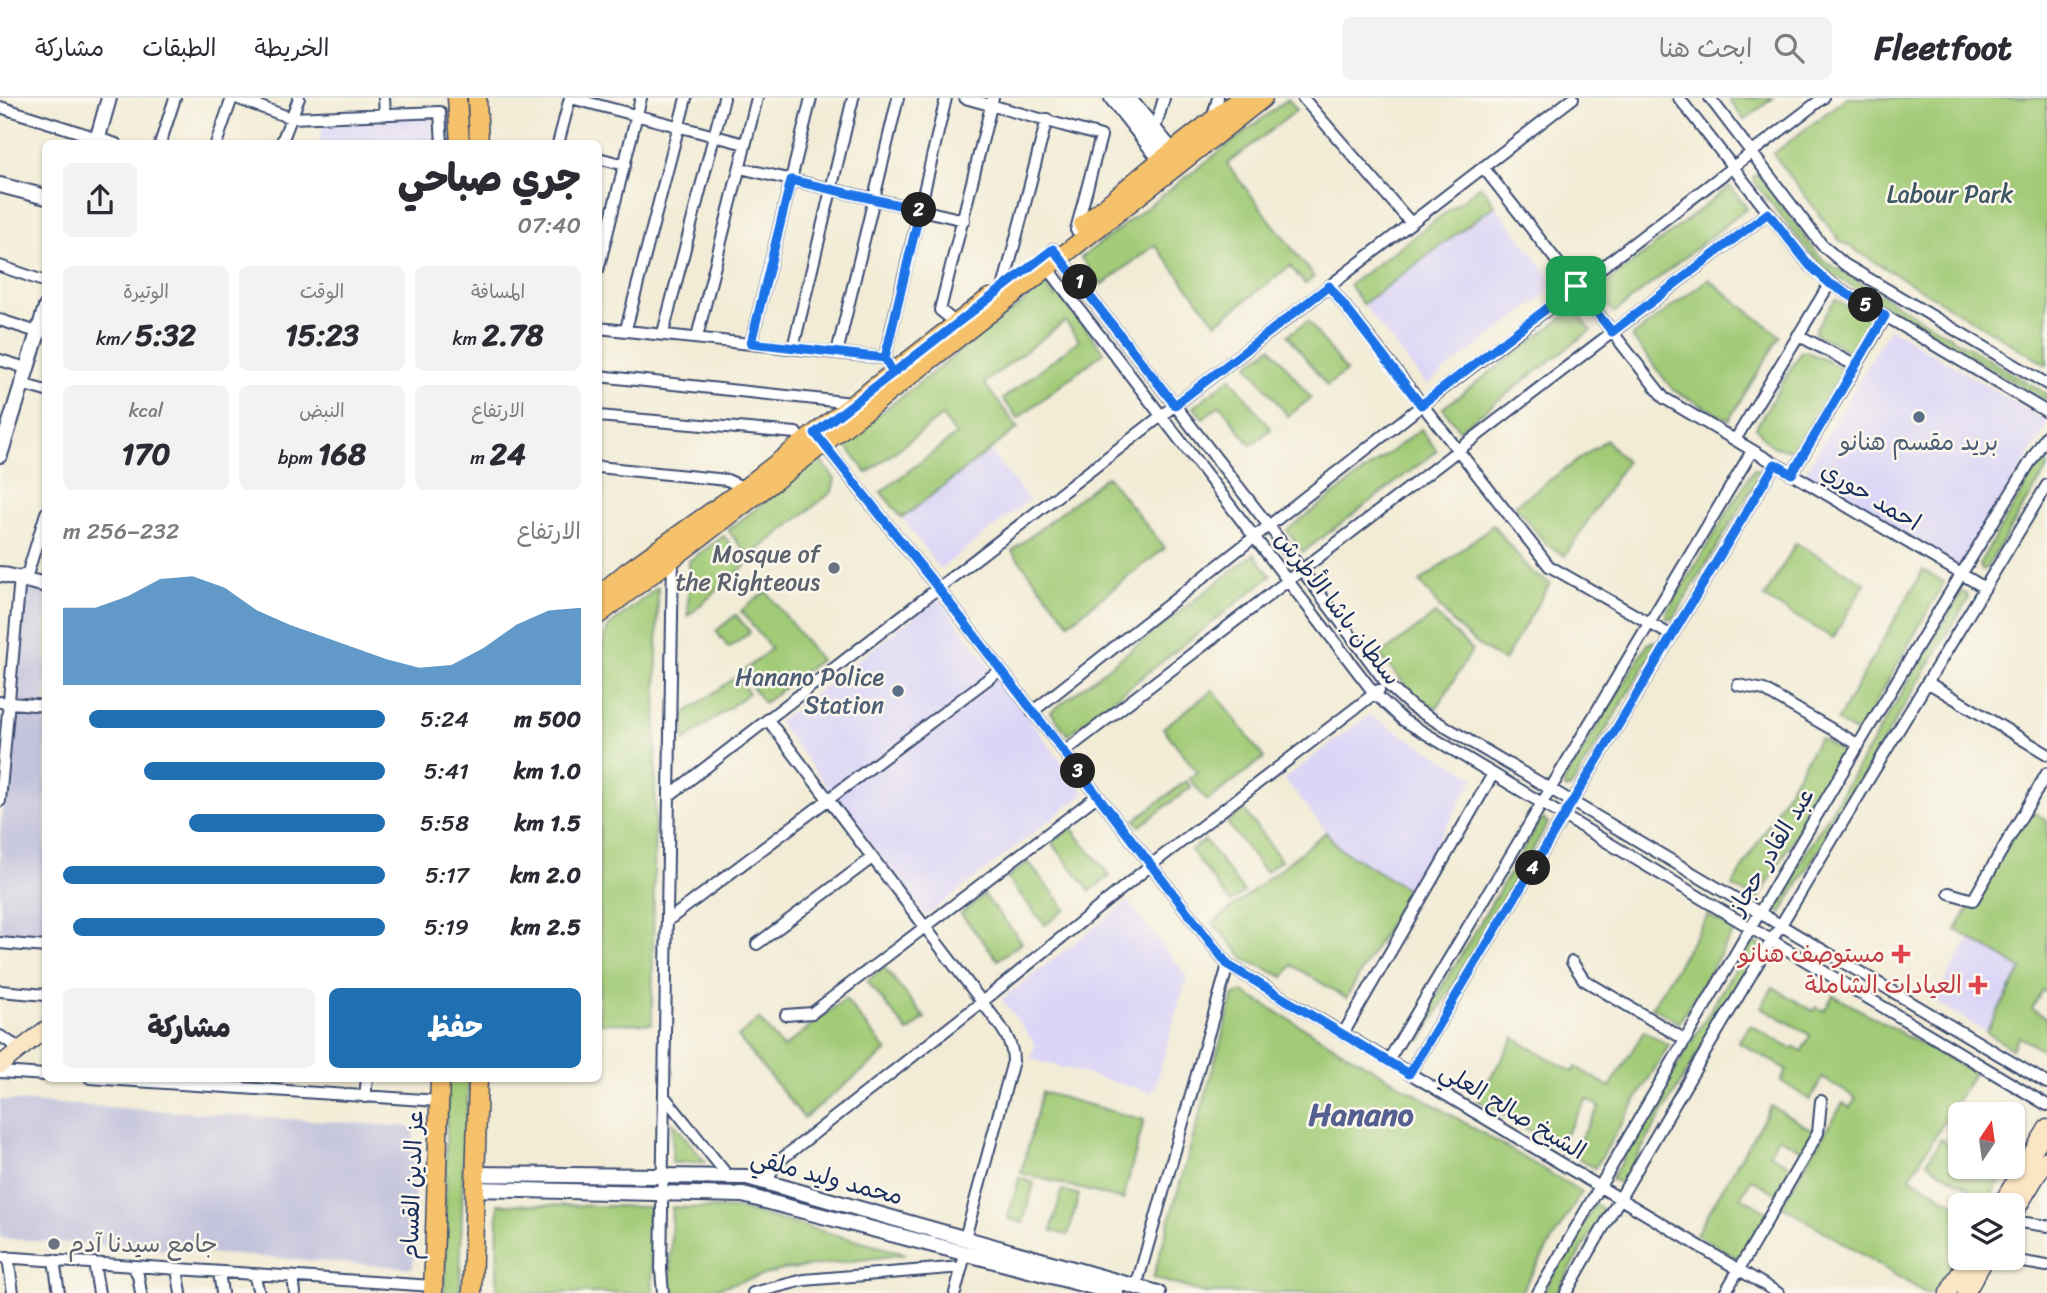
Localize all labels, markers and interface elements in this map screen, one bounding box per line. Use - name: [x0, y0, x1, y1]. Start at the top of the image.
- search box: [1342, 17, 1832, 80]
- text: Fleetfoot: [1874, 19, 2012, 77]
- text: ابحث هنا: [1659, 25, 1752, 71]
- text: مشاركة: [35, 27, 104, 69]
- text: الطبقات: [142, 27, 217, 69]
- text: الخريطة: [255, 27, 329, 69]
- icon: search: [1770, 29, 1808, 67]
- text: جري صباحي: [398, 145, 581, 212]
- button: share: [63, 163, 137, 237]
- park label: Labour Park: [1887, 173, 2014, 215]
- pin: 2: [902, 192, 936, 228]
- text: 2: [913, 193, 924, 226]
- text: 07:40: [517, 205, 581, 246]
- pin: [1546, 256, 1606, 316]
- pin: 1: [1062, 264, 1098, 300]
- text: 1: [1075, 265, 1084, 298]
- icon: arrive: [1557, 267, 1595, 305]
- text: الوتيرة: [123, 275, 169, 308]
- text: الوقت: [300, 275, 344, 308]
- text: المسافة: [471, 275, 525, 308]
- pin: 5: [1848, 288, 1884, 322]
- text: 5: [1860, 288, 1871, 321]
- text: 5:32: [135, 308, 196, 362]
- text: 15:23: [285, 308, 359, 362]
- text: 2.78: [482, 308, 544, 362]
- text: /km: [96, 322, 135, 355]
- text: km: [452, 322, 482, 355]
- text: kcal: [129, 394, 163, 427]
- text: النبض: [299, 394, 345, 427]
- text: الارتفاع: [471, 394, 525, 427]
- marker: بريد مقسم هنانو: [1911, 409, 1927, 425]
- place label: بريد مقسم هنانو: [1838, 421, 1998, 463]
- text: 170: [122, 427, 170, 481]
- text: 168: [318, 427, 366, 481]
- text: 24: [490, 427, 526, 481]
- text: bpm: [278, 441, 318, 474]
- text: m: [470, 441, 490, 474]
- street label: احمد حوري: [1813, 449, 1929, 543]
- text: 232–256 m: [63, 511, 179, 552]
- text: الارتفاع: [517, 511, 581, 552]
- street label: سلطان باشا الأطرش: [1264, 521, 1412, 695]
- place label: Mosque of the Righteous: [676, 533, 823, 603]
- marker: Mosque of the Righteous: [826, 560, 842, 576]
- place label: Hanano Police Station: [735, 656, 884, 726]
- marker: Hanano Police Station: [890, 683, 906, 699]
- text: 5:24: [420, 699, 469, 740]
- text: 500 m: [514, 699, 581, 740]
- text: 5:41: [424, 751, 469, 792]
- text: 1.0 km: [514, 751, 581, 792]
- pin: 3: [1060, 754, 1096, 788]
- text: 3: [1072, 754, 1083, 787]
- street label: عبد القادر حجاز: [1715, 779, 1826, 925]
- text: 5:58: [420, 803, 469, 844]
- text: 1.5 km: [514, 803, 581, 844]
- pin: 4: [1516, 850, 1550, 886]
- text: 4: [1527, 851, 1538, 884]
- text: 5:17: [425, 855, 469, 896]
- text: 2.0 km: [510, 855, 581, 896]
- text: 5:19: [424, 907, 469, 948]
- text: 2.5 km: [511, 907, 581, 948]
- place label: مستوصف هنانو: [1736, 933, 1885, 975]
- marker: مستوصف هنانو: [1891, 944, 1911, 964]
- place label: العيادات الشاملة: [1805, 964, 1962, 1006]
- marker: العيادات الشاملة: [1968, 975, 1988, 995]
- button: مشاركة: [63, 988, 315, 1068]
- button: حفظ: [329, 988, 581, 1068]
- street label: الشيخ صالح العلي: [1431, 1051, 1595, 1171]
- district label: Hanano: [1308, 1086, 1414, 1143]
- north arrow: [1948, 1102, 2025, 1180]
- map controls: [1948, 1102, 2025, 1270]
- street label: عز الدين القسام: [388, 1110, 436, 1260]
- street label: محمد وليد ملقي: [746, 1136, 908, 1218]
- button: layers: [1948, 1193, 2025, 1270]
- place label: جامع سيدنا آدم: [68, 1223, 218, 1265]
- marker: جامع سيدنا آدم: [46, 1236, 62, 1252]

